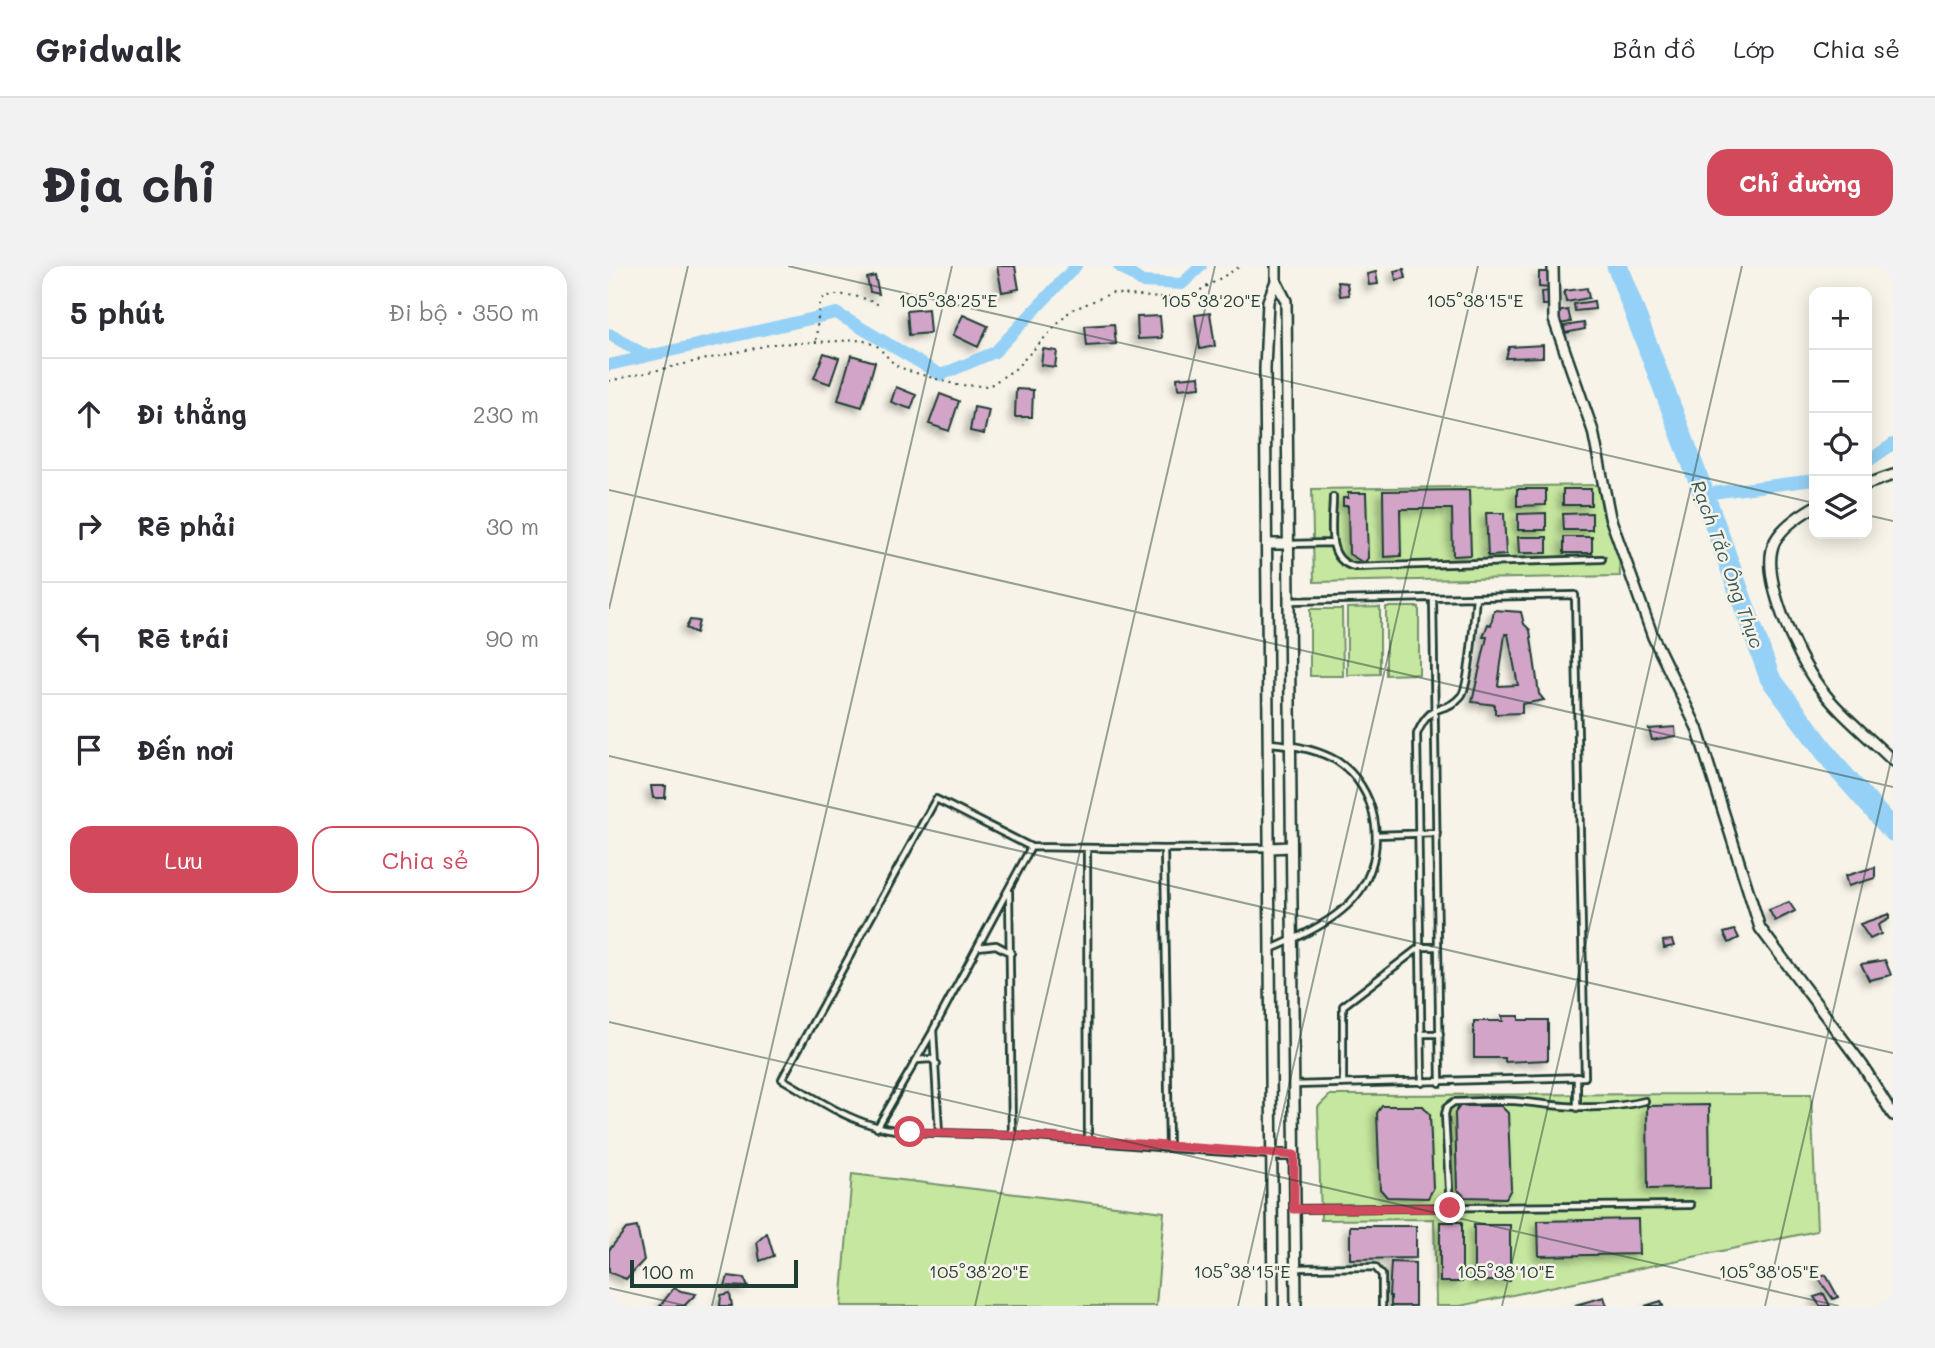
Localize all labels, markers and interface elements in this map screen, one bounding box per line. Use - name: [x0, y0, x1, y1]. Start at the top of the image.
- text: Gridwalk: [35, 27, 182, 70]
- text: Bản đồ: [1613, 33, 1695, 64]
- text: Lớp: [1733, 33, 1775, 64]
- text: Chia sẻ: [1813, 33, 1900, 64]
- button: Chỉ đường: [1707, 149, 1893, 216]
- text: Địa chỉ: [42, 151, 216, 214]
- map controls: [1809, 287, 1872, 539]
- button: +: [1809, 287, 1872, 350]
- text: 105°38'25"E: [898, 288, 998, 312]
- text: 105°38'20"E: [1161, 288, 1261, 312]
- text: 105°38'15"E: [1426, 288, 1524, 312]
- text: 5 phút: [70, 292, 165, 332]
- text: Đi bộ · 350 m: [388, 297, 539, 327]
- button: −: [1809, 350, 1872, 413]
- icon: ahead: [70, 395, 108, 433]
- text: Đi thẳng: [137, 397, 247, 431]
- text: 230 m: [473, 399, 539, 429]
- button: locate: [1809, 413, 1872, 476]
- water label: Rạch Tắc Ông Thục: [1686, 476, 1770, 652]
- button: layers: [1809, 476, 1872, 539]
- icon: right: [70, 507, 108, 545]
- text: Rẽ phải: [137, 509, 236, 543]
- text: 30 m: [486, 511, 539, 541]
- icon: left: [70, 619, 108, 657]
- text: Rẽ trái: [137, 621, 230, 655]
- text: 90 m: [486, 623, 539, 653]
- icon: arrive: [70, 731, 108, 769]
- text: Đến nơi: [137, 733, 235, 767]
- button: Lưu: [70, 826, 298, 893]
- button: Chia sẻ: [312, 826, 539, 893]
- route start: [894, 1116, 925, 1147]
- route end: [1434, 1192, 1465, 1223]
- scale bar: [630, 1257, 798, 1289]
- text: 100 m: [641, 1259, 694, 1284]
- text: 105°38'20"E: [929, 1259, 1029, 1283]
- text: 105°38'15"E: [1193, 1259, 1291, 1283]
- text: 105°38'10"E: [1457, 1259, 1555, 1283]
- text: 105°38'05"E: [1719, 1259, 1819, 1283]

